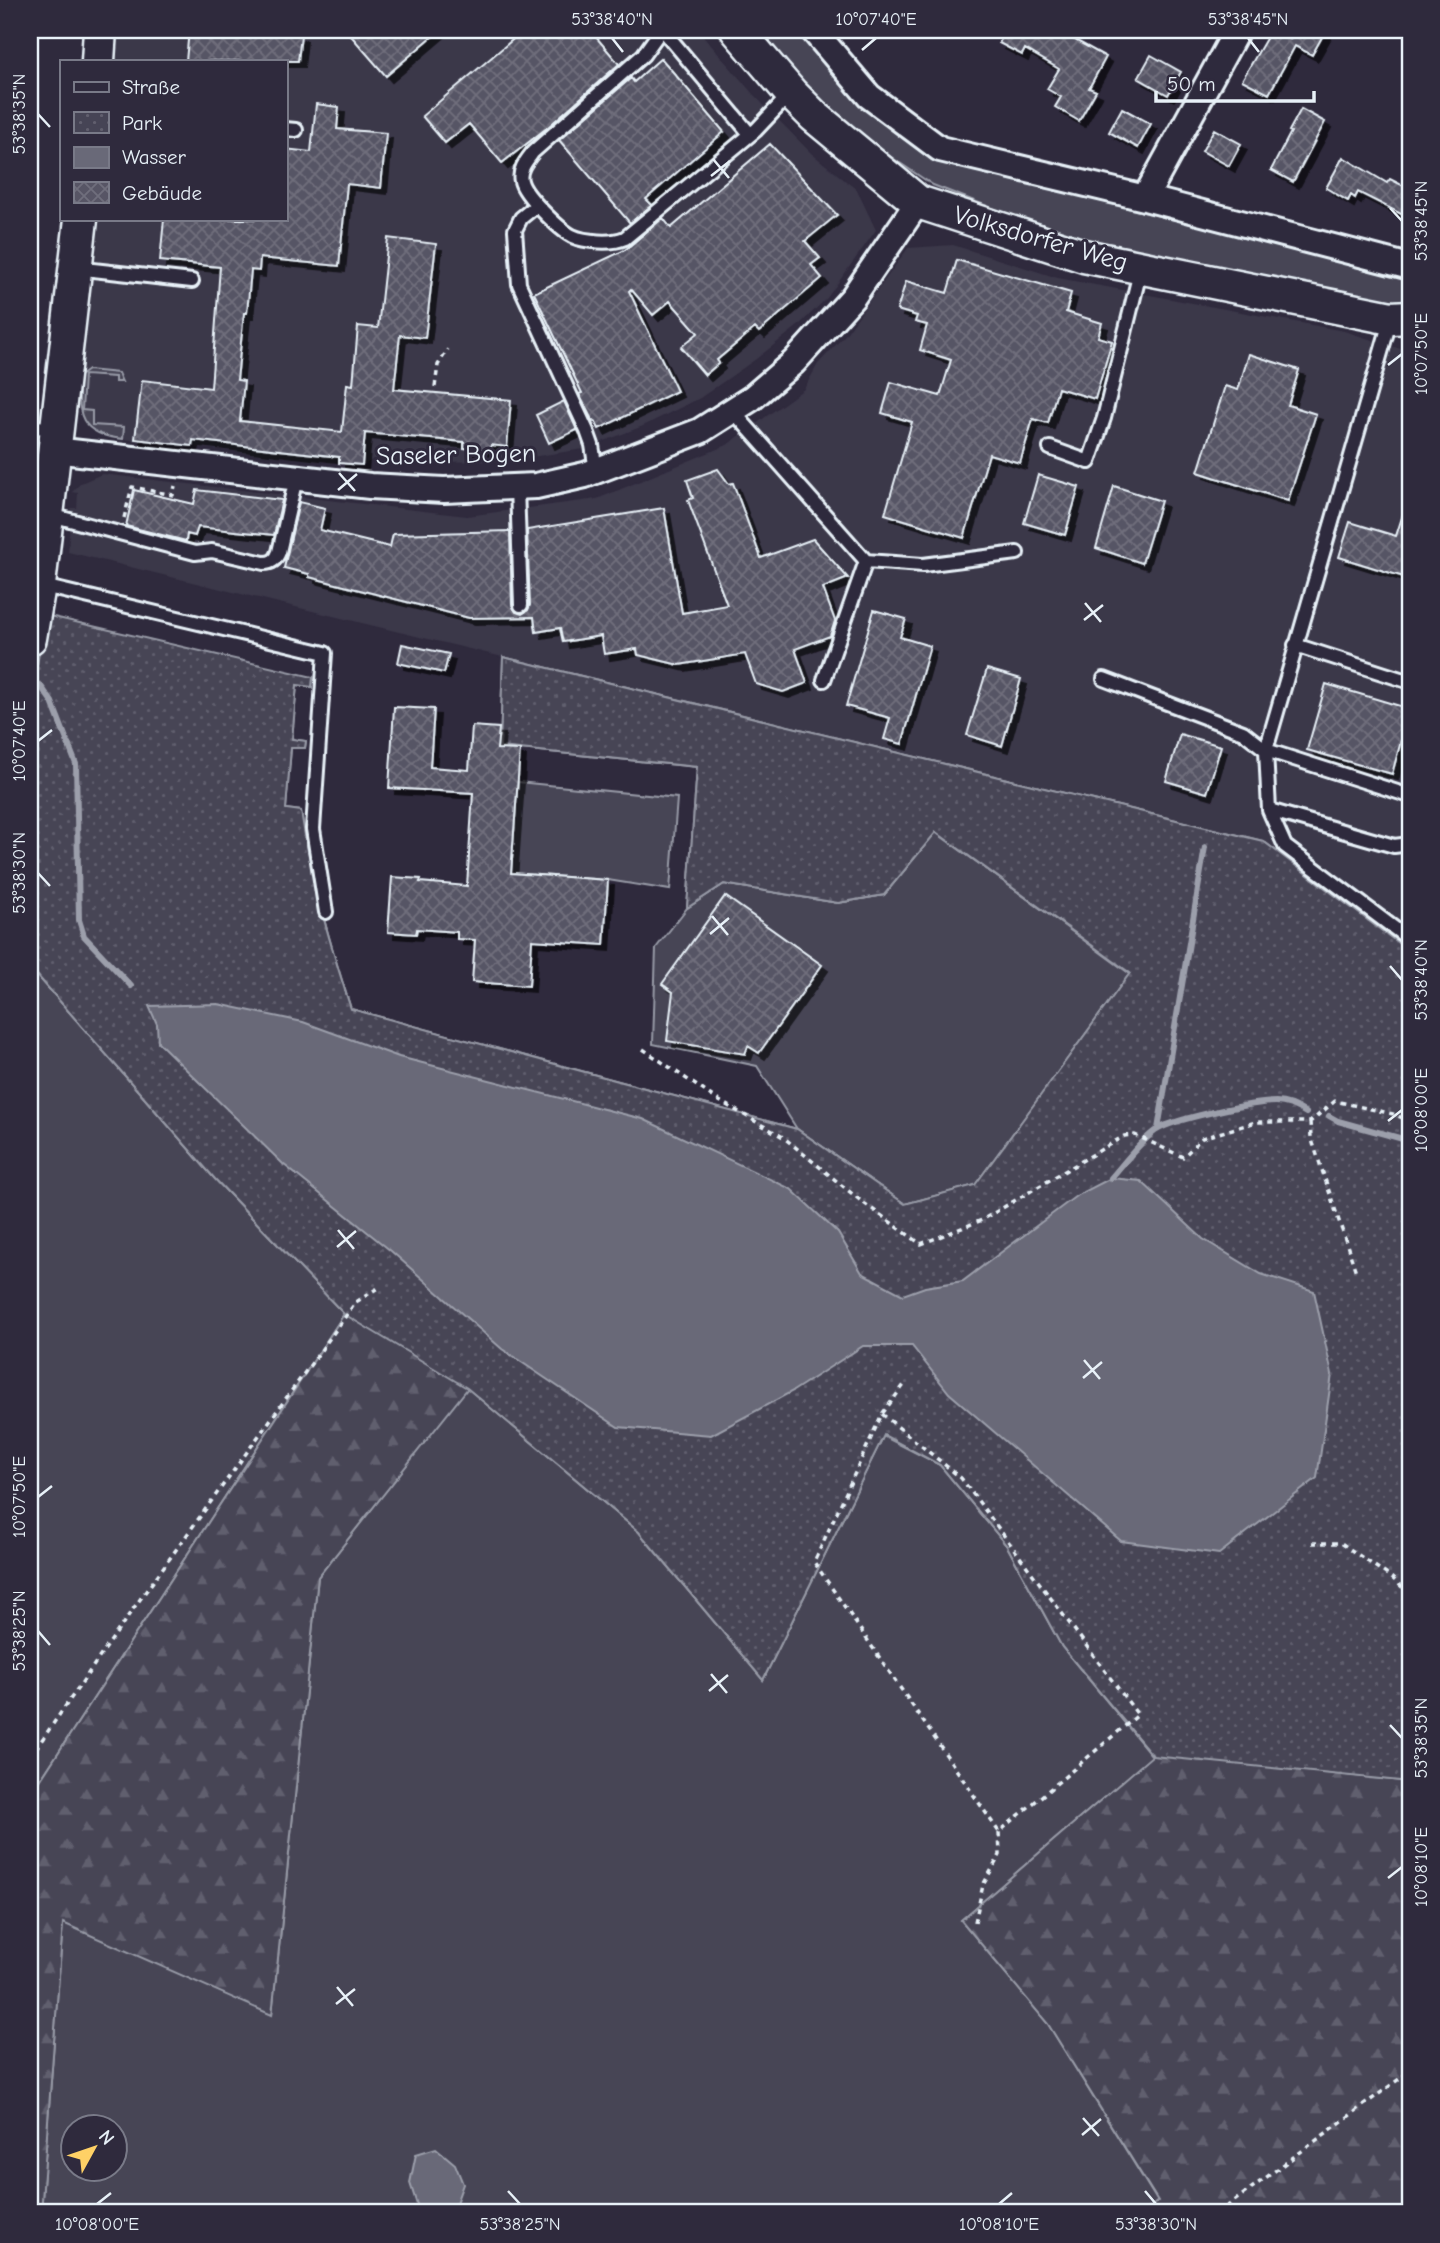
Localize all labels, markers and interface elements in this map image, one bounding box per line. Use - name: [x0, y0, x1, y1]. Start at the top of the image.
- text: 53°38'40"N: [571, 9, 653, 30]
- text: 10°07'40"E: [835, 9, 917, 30]
- text: 53°38'45"N: [1208, 9, 1288, 30]
- legend: [60, 60, 287, 220]
- scale bar: [1156, 60, 1314, 104]
- text: 50 m: [1167, 72, 1216, 96]
- text: 53°38'35"N: [9, 74, 30, 154]
- text: Straße: [122, 75, 180, 99]
- text: Park: [122, 111, 162, 135]
- text: Wasser: [122, 145, 187, 169]
- text: Gebäude: [122, 181, 202, 205]
- text: 53°38'45"N: [1411, 181, 1432, 261]
- street label: Volksdorfer Weg: [950, 200, 1131, 278]
- text: 10°07'50"E: [1411, 313, 1432, 395]
- street label: Saseler Bogen: [376, 439, 536, 471]
- text: 10°07'40"E: [9, 700, 30, 782]
- text: 53°38'30"N: [9, 832, 30, 914]
- text: 53°38'40"N: [1411, 939, 1432, 1021]
- text: 10°08'00"E: [1411, 1068, 1432, 1152]
- text: 10°07'50"E: [9, 1456, 30, 1538]
- text: 53°38'25"N: [9, 1590, 30, 1672]
- text: 53°38'35"N: [1411, 1698, 1432, 1778]
- text: 10°08'10"E: [1411, 1827, 1432, 1907]
- north arrow: [60, 2114, 130, 2184]
- text: N: [94, 2126, 119, 2150]
- text: 10°08'00"E: [55, 2214, 139, 2235]
- text: 53°38'25"N: [479, 2214, 561, 2235]
- text: 10°08'10"E: [959, 2214, 1039, 2235]
- text: 53°38'30"N: [1115, 2214, 1197, 2235]

